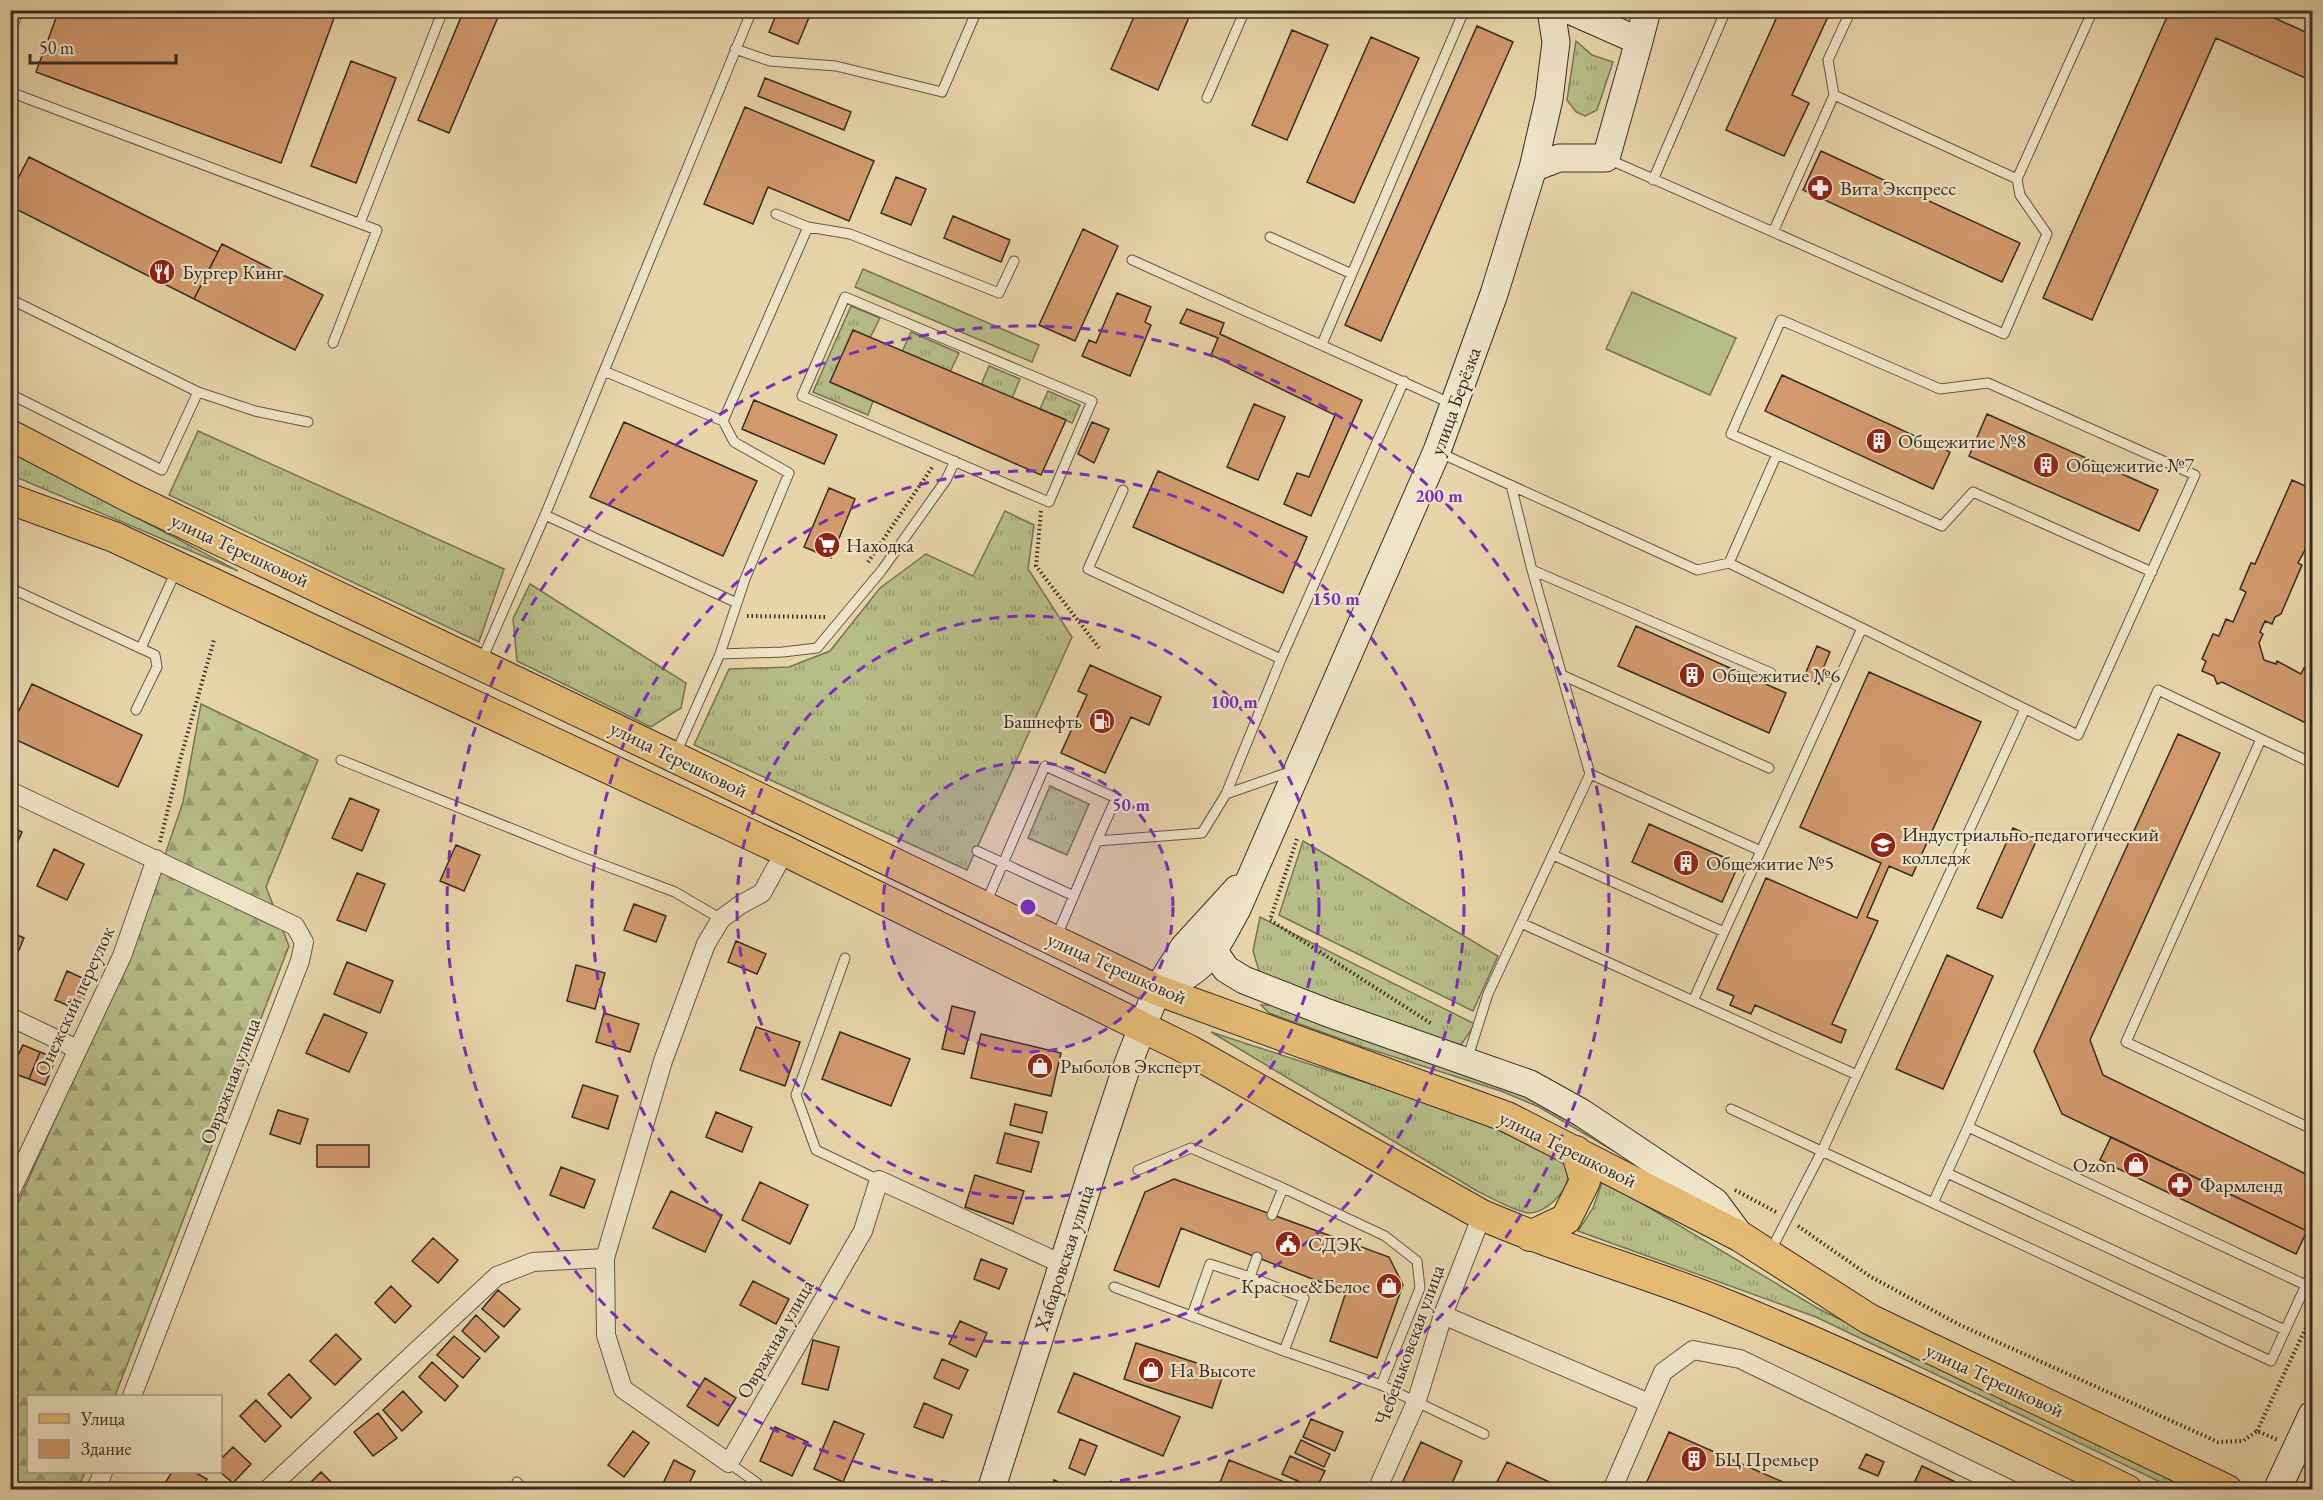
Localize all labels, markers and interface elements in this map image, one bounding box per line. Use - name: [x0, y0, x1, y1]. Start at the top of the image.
- scale bar: [30, 27, 176, 65]
- text: 50 m: [39, 36, 74, 59]
- pharmacy icon: Вита Экспресс: [1805, 173, 1835, 203]
- place label: Вита Экспресс: [1840, 175, 1956, 201]
- restaurant icon: Бургер Кинг: [147, 257, 177, 287]
- place label: Бургер Кинг: [182, 259, 283, 285]
- street label: улица Берёзка: [1423, 343, 1487, 459]
- building icon: Общежитие №8: [1864, 426, 1894, 456]
- place label: Общежитие №8: [1898, 428, 2026, 454]
- building icon: Общежитие №7: [2031, 450, 2061, 480]
- place label: Общежитие №7: [2066, 452, 2195, 478]
- text: 200 m: [1415, 484, 1463, 507]
- street label: улица Терешковой: [167, 507, 314, 594]
- supermarket icon: Находка: [812, 530, 842, 560]
- place label: Находка: [846, 532, 914, 558]
- text: 150 m: [1312, 587, 1360, 610]
- building icon: Общежитие №6: [1677, 660, 1707, 690]
- place label: Общежитие №6: [1712, 662, 1841, 688]
- text: 100 m: [1210, 690, 1258, 713]
- fuel station icon: Башнефть: [1087, 706, 1117, 736]
- place label: Башнефть: [1002, 708, 1082, 734]
- street label: улица Терешковой: [606, 714, 752, 804]
- text: 50 m: [1112, 793, 1150, 816]
- place label: Индустриально-педагогический колледж: [1902, 821, 2159, 870]
- school or university icon: Индустриально-педагогический колледж: [1868, 830, 1898, 860]
- building icon: Общежитие №5: [1671, 848, 1701, 878]
- place label: Общежитие №5: [1706, 850, 1834, 876]
- centre of rings: [1018, 897, 1038, 917]
- street label: Онежский переулок: [28, 921, 120, 1080]
- street label: улица Терешковой: [1043, 926, 1191, 1011]
- street label: Овражная улица: [194, 1014, 266, 1148]
- shop icon: Рыболов Эксперт: [1025, 1051, 1055, 1081]
- place label: Рыболов Эксперт: [1060, 1053, 1201, 1079]
- street label: улица Терешковой: [1495, 1104, 1641, 1194]
- shop icon: Ozon: [2121, 1150, 2151, 1180]
- place label: Ozon: [2073, 1152, 2116, 1178]
- pharmacy icon: Фармленд: [2165, 1170, 2195, 1200]
- place label: Фармленд: [2200, 1172, 2283, 1198]
- street label: Хабаровская улица: [1028, 1182, 1100, 1335]
- public building icon: СДЭК: [1273, 1229, 1303, 1259]
- place label: СДЭК: [1308, 1231, 1363, 1257]
- street label: Чебеньковская улица: [1368, 1261, 1450, 1429]
- shop icon: Красное&Белое: [1374, 1271, 1404, 1301]
- place label: Красное&Белое: [1241, 1273, 1370, 1299]
- street label: Овражная улица: [730, 1275, 820, 1403]
- street label: улица Терешковой: [1922, 1337, 2069, 1424]
- shop icon: На Высоте: [1136, 1355, 1166, 1385]
- place label: На Высоте: [1170, 1357, 1256, 1383]
- legend: [27, 1395, 222, 1473]
- text: Улица: [80, 1407, 126, 1430]
- text: Здание: [81, 1437, 131, 1460]
- building icon: БЦ Премьер: [1679, 1444, 1709, 1474]
- place label: БЦ Премьер: [1714, 1446, 1819, 1472]

